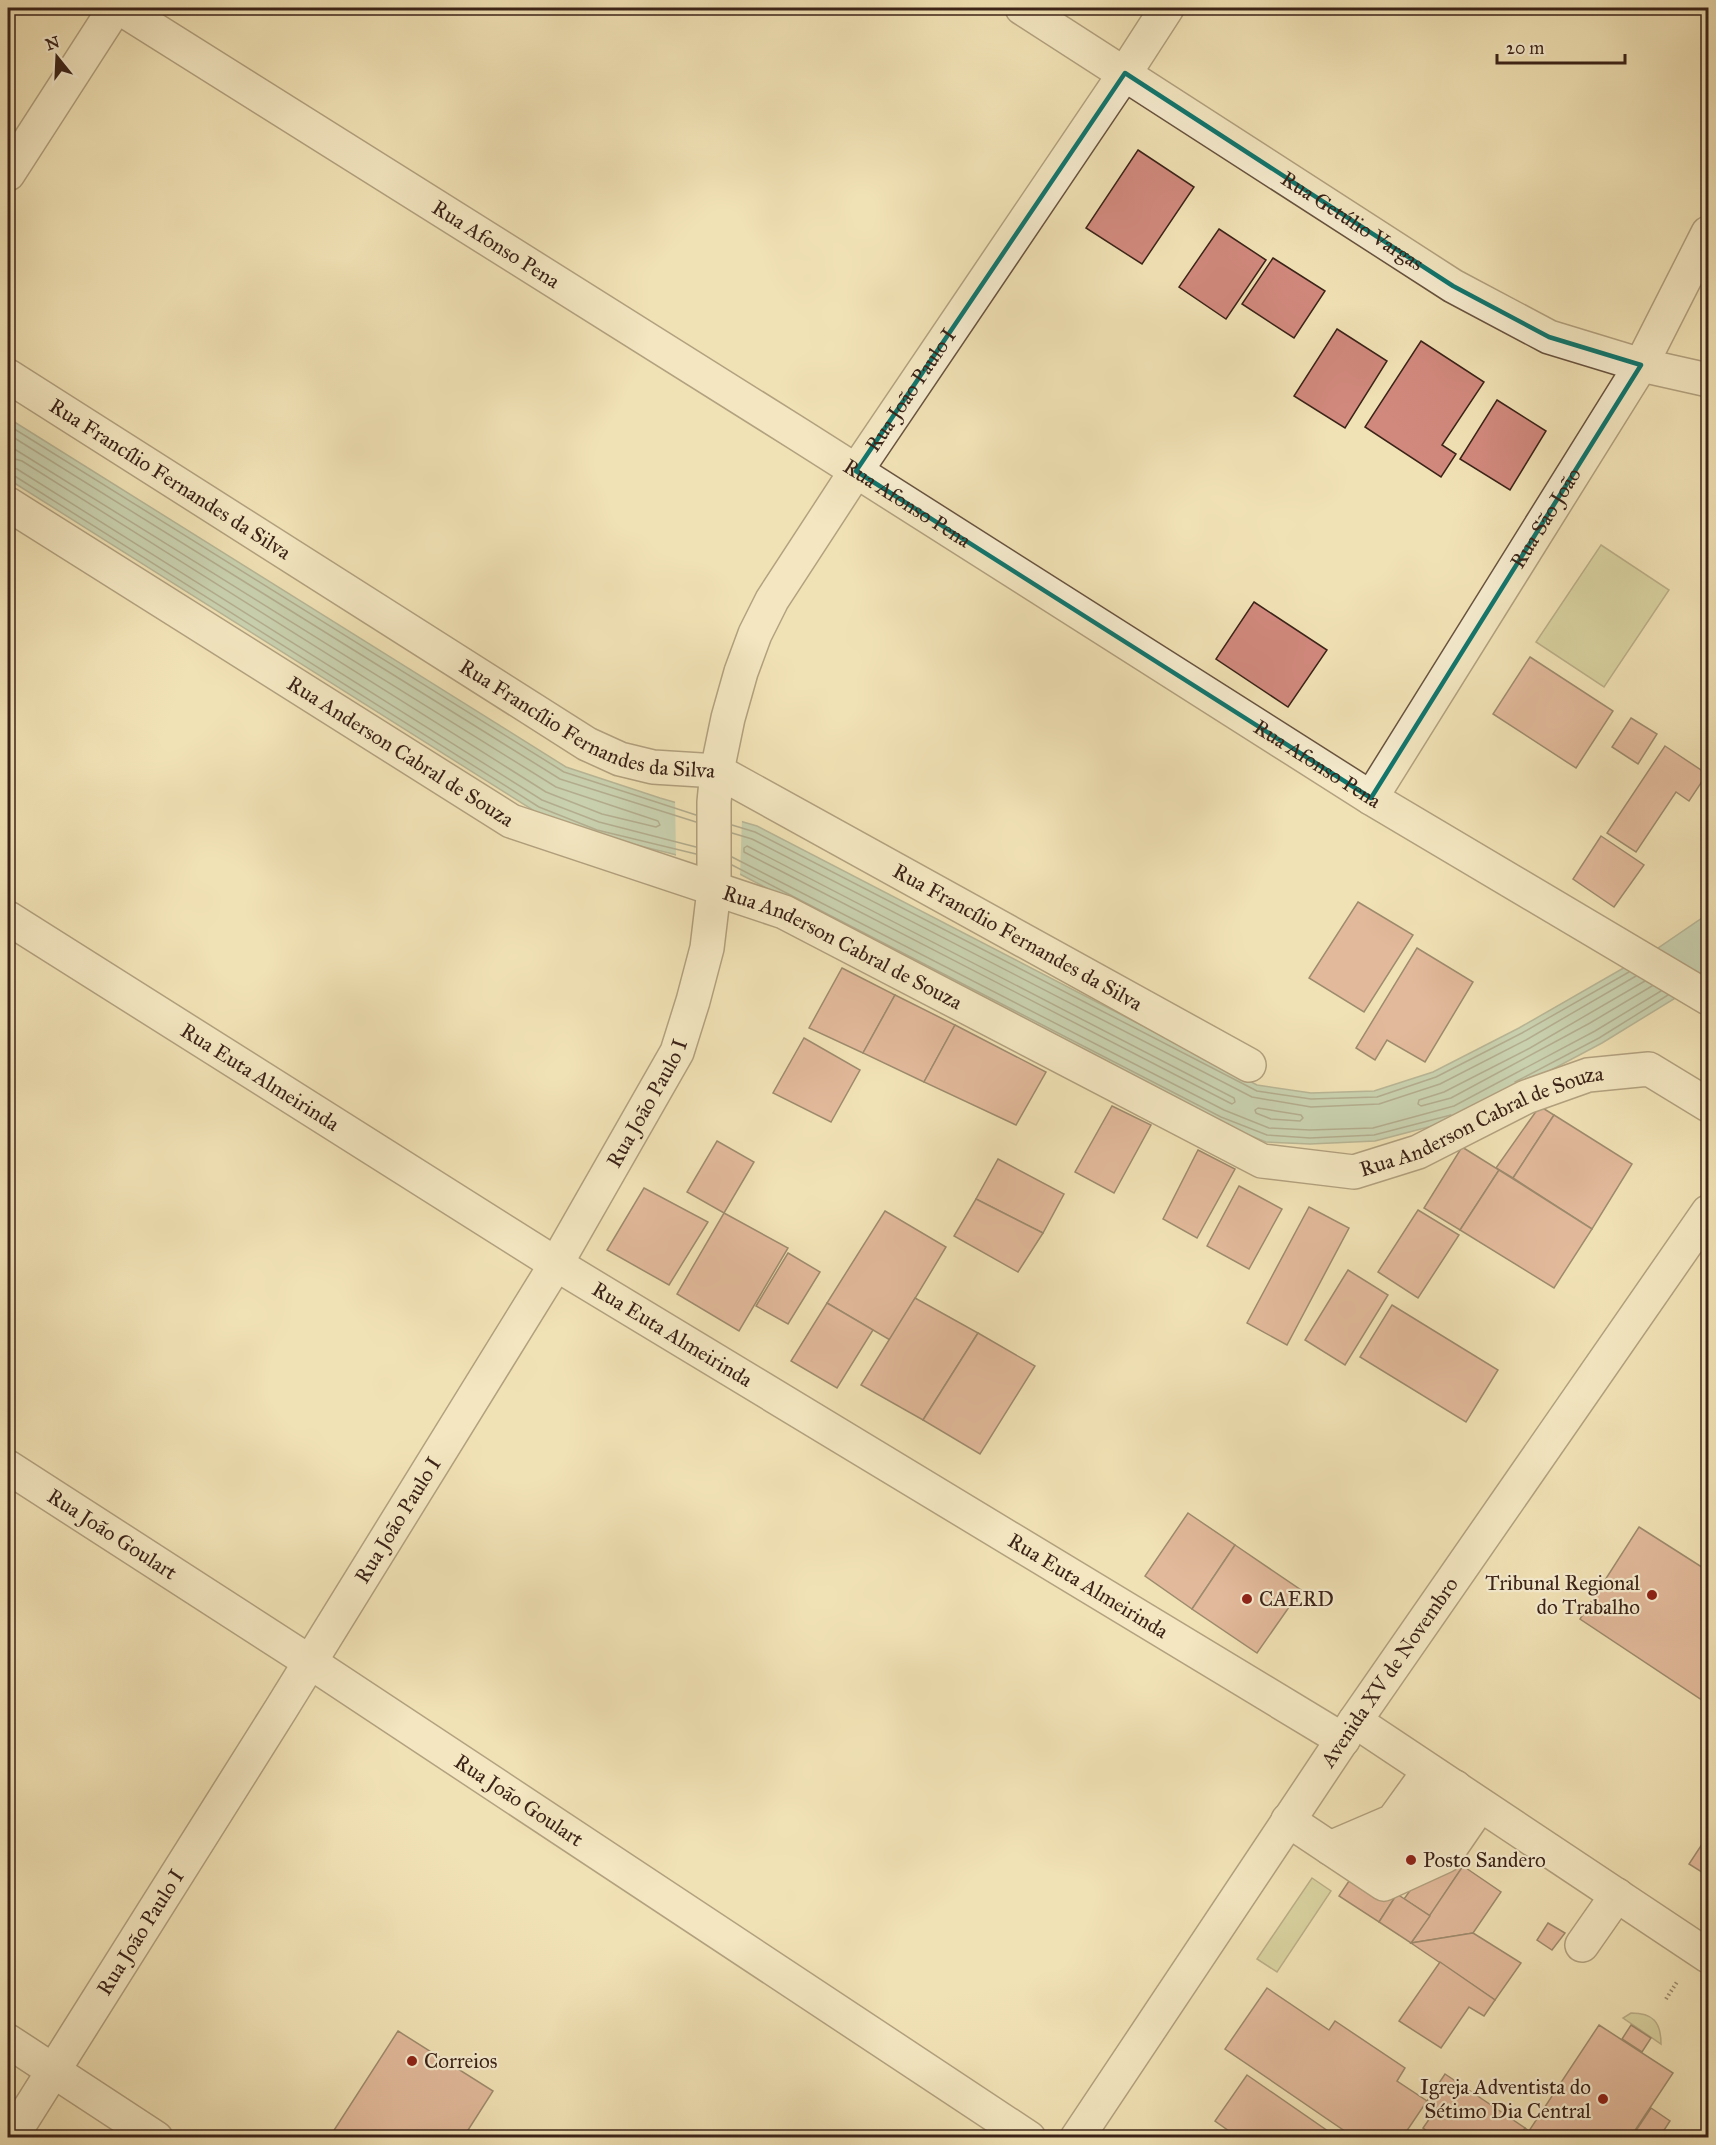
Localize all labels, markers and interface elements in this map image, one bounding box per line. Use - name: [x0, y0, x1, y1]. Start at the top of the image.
- north arrow: [27, 27, 87, 87]
- scale bar: [1497, 27, 1624, 65]
- text: N: [43, 32, 62, 54]
- text: 20 m: [1506, 37, 1544, 59]
- street label: Rua Getúlio Vargas: [1276, 165, 1428, 277]
- street label: Rua Afonso Pena: [427, 194, 565, 294]
- street label: Rua João Paulo I: [860, 323, 962, 457]
- street label: Rua Francílio Fernandes da Silva: [44, 393, 296, 565]
- street label: Rua Afonso Pena: [839, 453, 976, 553]
- street label: Rua São João: [1504, 463, 1587, 573]
- street label: Rua Francílio Fernandes da Silva: [455, 653, 716, 784]
- street label: Rua Anderson Cabral de Souza: [282, 670, 519, 833]
- street label: Rua Afonso Pena: [1249, 714, 1386, 814]
- street label: Rua Francílio Fernandes da Silva: [888, 858, 1147, 1017]
- street label: Rua Anderson Cabral de Souza: [719, 879, 967, 1016]
- street label: Rua Euta Almeirinda: [176, 1017, 344, 1137]
- street label: Rua João Paulo I: [601, 1036, 693, 1172]
- street label: Rua Anderson Cabral de Souza: [1356, 1061, 1605, 1182]
- street label: Rua Euta Almeirinda: [587, 1276, 757, 1393]
- street label: Rua João Paulo I: [349, 1452, 447, 1588]
- street label: Rua João Goulart: [42, 1483, 182, 1586]
- street label: Rua Euta Almeirinda: [1003, 1527, 1173, 1644]
- place label: Tribunal Regional do Trabalho: [1485, 1570, 1640, 1620]
- street label: Avenida XV de Novembro: [1314, 1572, 1464, 1773]
- place label: CAERD: [1259, 1586, 1334, 1612]
- marker: Tribunal Regional do Trabalho: [1645, 1588, 1659, 1602]
- marker: CAERD: [1240, 1592, 1254, 1606]
- street label: Rua João Goulart: [449, 1748, 589, 1853]
- place label: Posto Sandero: [1423, 1847, 1546, 1873]
- marker: Posto Sandero: [1404, 1853, 1418, 1867]
- street label: Rua João Paulo I: [91, 1865, 190, 2000]
- place label: Correios: [424, 2048, 497, 2074]
- marker: Correios: [405, 2054, 419, 2068]
- place label: Igreja Adventista do Sétimo Dia Central: [1420, 2074, 1591, 2124]
- marker: Igreja Adventista do Sétimo Dia Central: [1596, 2092, 1610, 2106]

